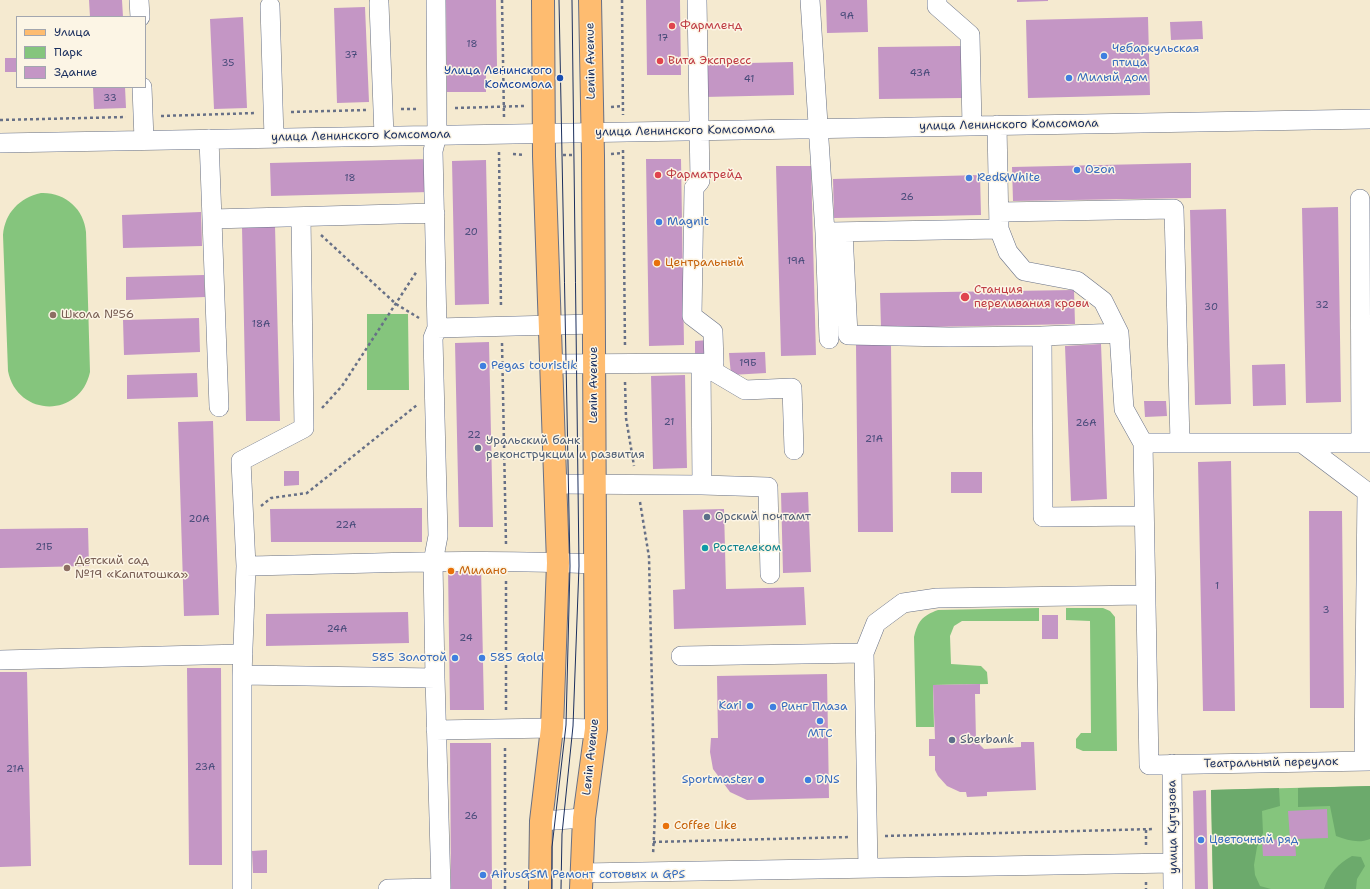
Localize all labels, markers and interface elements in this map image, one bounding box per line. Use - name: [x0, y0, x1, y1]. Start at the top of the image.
- house number: 9А: [840, 10, 854, 22]
- legend: [16, 16, 146, 88]
- place label: Фармленд: [680, 19, 742, 33]
- marker: Фармленд: [667, 21, 677, 31]
- street label: Lenin Avenue: [583, 22, 599, 100]
- text: Улица: [54, 24, 90, 40]
- house number: 17: [658, 32, 668, 44]
- house number: 18: [466, 38, 478, 50]
- place label: Чебаркульская птица: [1112, 42, 1199, 70]
- text: Парк: [54, 44, 82, 60]
- house number: 37: [344, 49, 358, 61]
- marker: Чебаркульская птица: [1099, 51, 1109, 61]
- place label: Вита Экспресс: [668, 54, 751, 68]
- marker: Вита Экспресс: [655, 56, 665, 66]
- house number: 35: [222, 57, 234, 69]
- text: Здание: [54, 64, 97, 80]
- place label: Улица Ленинского Комсомола: [444, 64, 552, 92]
- house number: 43А: [910, 67, 930, 79]
- place label: Милый дом: [1077, 71, 1148, 85]
- marker: Улица Ленинского Комсомола: [555, 73, 565, 83]
- house number: 41: [744, 73, 754, 85]
- marker: Милый дом: [1064, 73, 1074, 83]
- house number: 33: [103, 92, 117, 104]
- street label: улица Ленинского Комсомола: [919, 116, 1099, 134]
- street label: улица Ленинского Комсомола: [595, 122, 775, 140]
- street label: улица Ленинского Комсомола: [271, 127, 451, 145]
- place label: Ozon: [1085, 163, 1115, 177]
- marker: Ozon: [1072, 165, 1082, 175]
- place label: Фарматрейд: [666, 168, 742, 182]
- marker: Фарматрейд: [653, 170, 663, 180]
- place label: Red&White: [977, 171, 1040, 185]
- house number: 18: [344, 172, 356, 184]
- marker: Red&White: [964, 173, 974, 183]
- house number: 26: [900, 191, 914, 203]
- place label: Magnit: [667, 215, 709, 229]
- marker: Magnit: [654, 217, 664, 227]
- house number: 20: [464, 226, 478, 238]
- house number: 19А: [787, 255, 805, 267]
- place label: Центральный: [665, 256, 744, 270]
- marker: Центральный: [652, 258, 662, 268]
- place label: Станция переливания крови: [974, 283, 1089, 311]
- marker: Станция переливания крови: [959, 291, 971, 303]
- house number: 32: [1315, 299, 1329, 311]
- house number: 30: [1204, 301, 1218, 313]
- place label: Школа №56: [61, 308, 134, 322]
- marker: Школа №56: [48, 310, 58, 320]
- house number: 18А: [252, 318, 270, 330]
- street label: Lenin Avenue: [587, 346, 601, 424]
- house number: 19Б: [739, 357, 757, 369]
- place label: Pegas touristik: [491, 359, 577, 373]
- marker: Pegas touristik: [478, 361, 488, 371]
- house number: 21: [664, 416, 674, 428]
- house number: 26А: [1076, 417, 1096, 429]
- house number: 22: [467, 429, 481, 441]
- house number: 21А: [865, 433, 883, 445]
- place label: Уральский банк реконструкции и развития: [486, 434, 645, 462]
- marker: Уральский банк реконструкции и развития: [473, 443, 483, 453]
- place label: Орский почтамт: [715, 510, 811, 524]
- marker: Орский почтамт: [702, 512, 712, 522]
- house number: 20А: [189, 513, 209, 525]
- house number: 22А: [336, 519, 356, 531]
- house number: 21Б: [35, 541, 53, 553]
- place label: Ростелеком: [713, 541, 781, 555]
- marker: Ростелеком: [700, 543, 710, 553]
- place label: Детский сад №19 «Капитошка»: [75, 554, 188, 582]
- marker: Детский сад №19 «Капитошка»: [62, 563, 72, 573]
- place label: Милано: [459, 564, 507, 578]
- marker: Милано: [446, 566, 456, 576]
- house number: 1: [1215, 580, 1219, 592]
- house number: 3: [1323, 604, 1329, 616]
- house number: 24А: [327, 623, 347, 635]
- house number: 24: [459, 632, 473, 644]
- place label: 585 Золотой: [372, 651, 447, 665]
- place label: 585 Gold: [490, 651, 544, 665]
- marker: 585 Золотой: [450, 653, 460, 663]
- marker: 585 Gold: [477, 653, 487, 663]
- place label: Kari: [719, 699, 742, 713]
- place label: Ринг Плаза: [781, 700, 847, 714]
- marker: Kari: [745, 701, 755, 711]
- marker: Ринг Плаза: [768, 702, 778, 712]
- marker: МТС: [815, 716, 825, 726]
- street label: Lenin Avenue: [580, 718, 602, 796]
- place label: МТС: [807, 727, 833, 741]
- place label: Sberbank: [960, 733, 1014, 747]
- marker: Sberbank: [947, 735, 957, 745]
- street label: Театральный переулок: [1204, 755, 1338, 771]
- house number: 23А: [195, 761, 215, 773]
- house number: 21А: [6, 763, 24, 775]
- place label: Sportmaster: [682, 773, 753, 787]
- place label: DNS: [816, 773, 840, 787]
- marker: Sportmaster: [756, 775, 766, 785]
- marker: DNS: [803, 775, 813, 785]
- street label: улица Кутузова: [1165, 780, 1181, 874]
- house number: 26: [464, 810, 478, 822]
- place label: Coffee Like: [674, 819, 737, 833]
- marker: Coffee Like: [661, 821, 671, 831]
- place label: Цветочный ряд: [1209, 833, 1298, 847]
- marker: Цветочный ряд: [1196, 835, 1206, 845]
- place label: AirusGSM Ремонт сотовых и GPS: [491, 868, 685, 882]
- marker: AirusGSM Ремонт сотовых и GPS: [478, 870, 488, 880]

